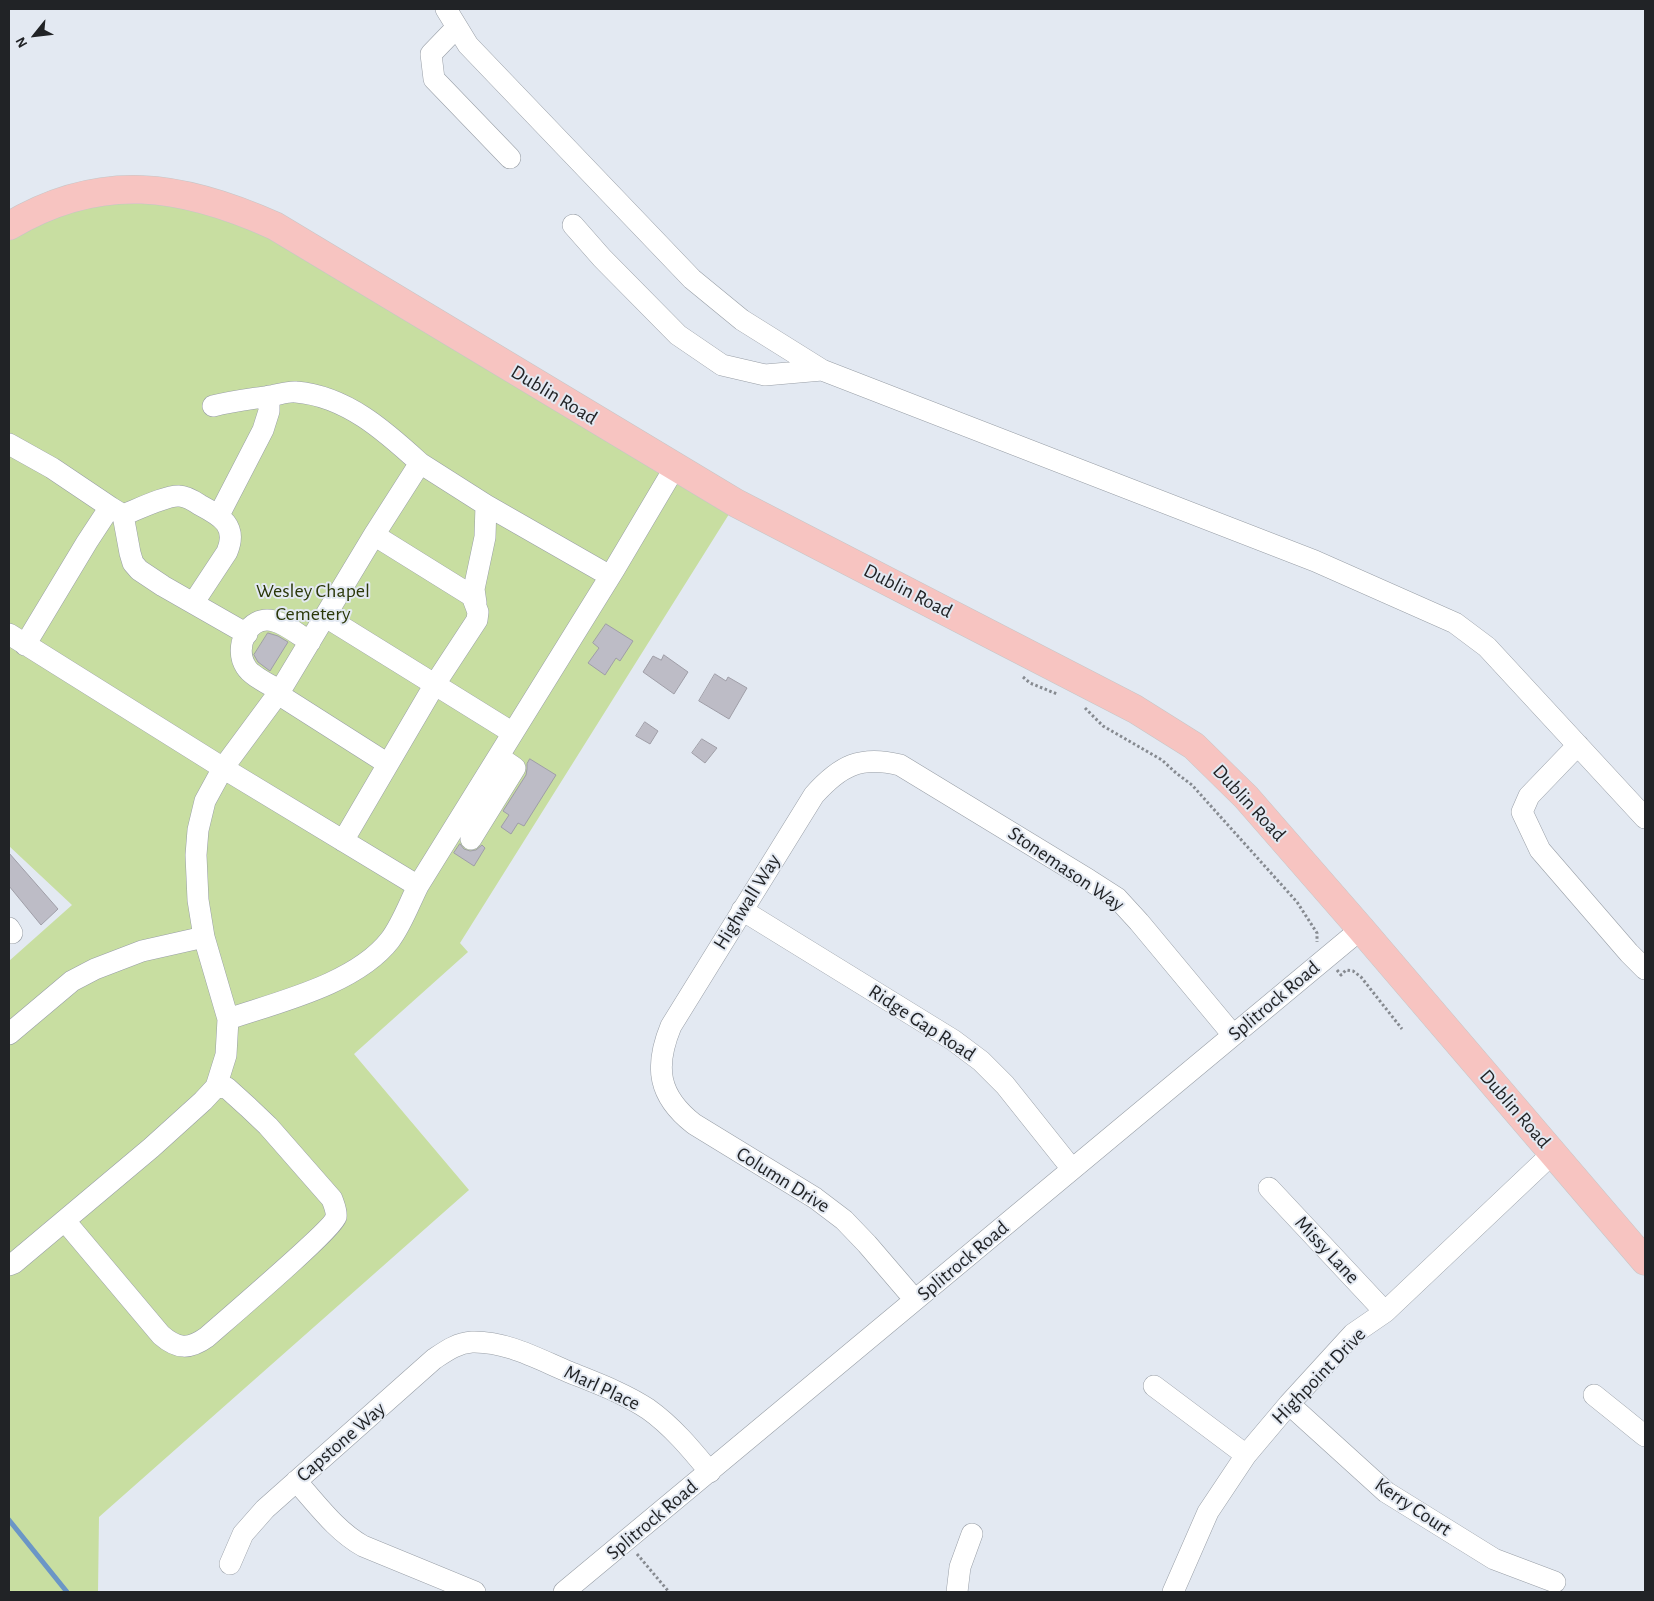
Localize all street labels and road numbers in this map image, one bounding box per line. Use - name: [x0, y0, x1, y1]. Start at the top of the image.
- street label: Dublin Road: [506, 360, 602, 430]
- street label: Dublin Road: [860, 558, 956, 624]
- street label: Dublin Road: [1207, 759, 1291, 847]
- street label: Stonemason Way: [1003, 821, 1129, 917]
- street label: Highwall Way: [708, 850, 786, 954]
- street label: Splitrock Road: [1223, 956, 1325, 1046]
- street label: Ridge Gap Road: [864, 979, 980, 1067]
- street label: Dublin Road: [1474, 1065, 1556, 1153]
- street label: Column Drive: [732, 1142, 834, 1218]
- street label: Missy Lane: [1290, 1211, 1364, 1289]
- street label: Splitrock Road: [912, 1216, 1014, 1306]
- street label: Highpoint Drive: [1267, 1323, 1371, 1429]
- street label: Marl Place: [560, 1360, 644, 1416]
- street label: Capstone Way: [292, 1397, 390, 1487]
- street label: Kerry Court: [1370, 1473, 1456, 1541]
- street label: Splitrock Road: [601, 1475, 703, 1565]

